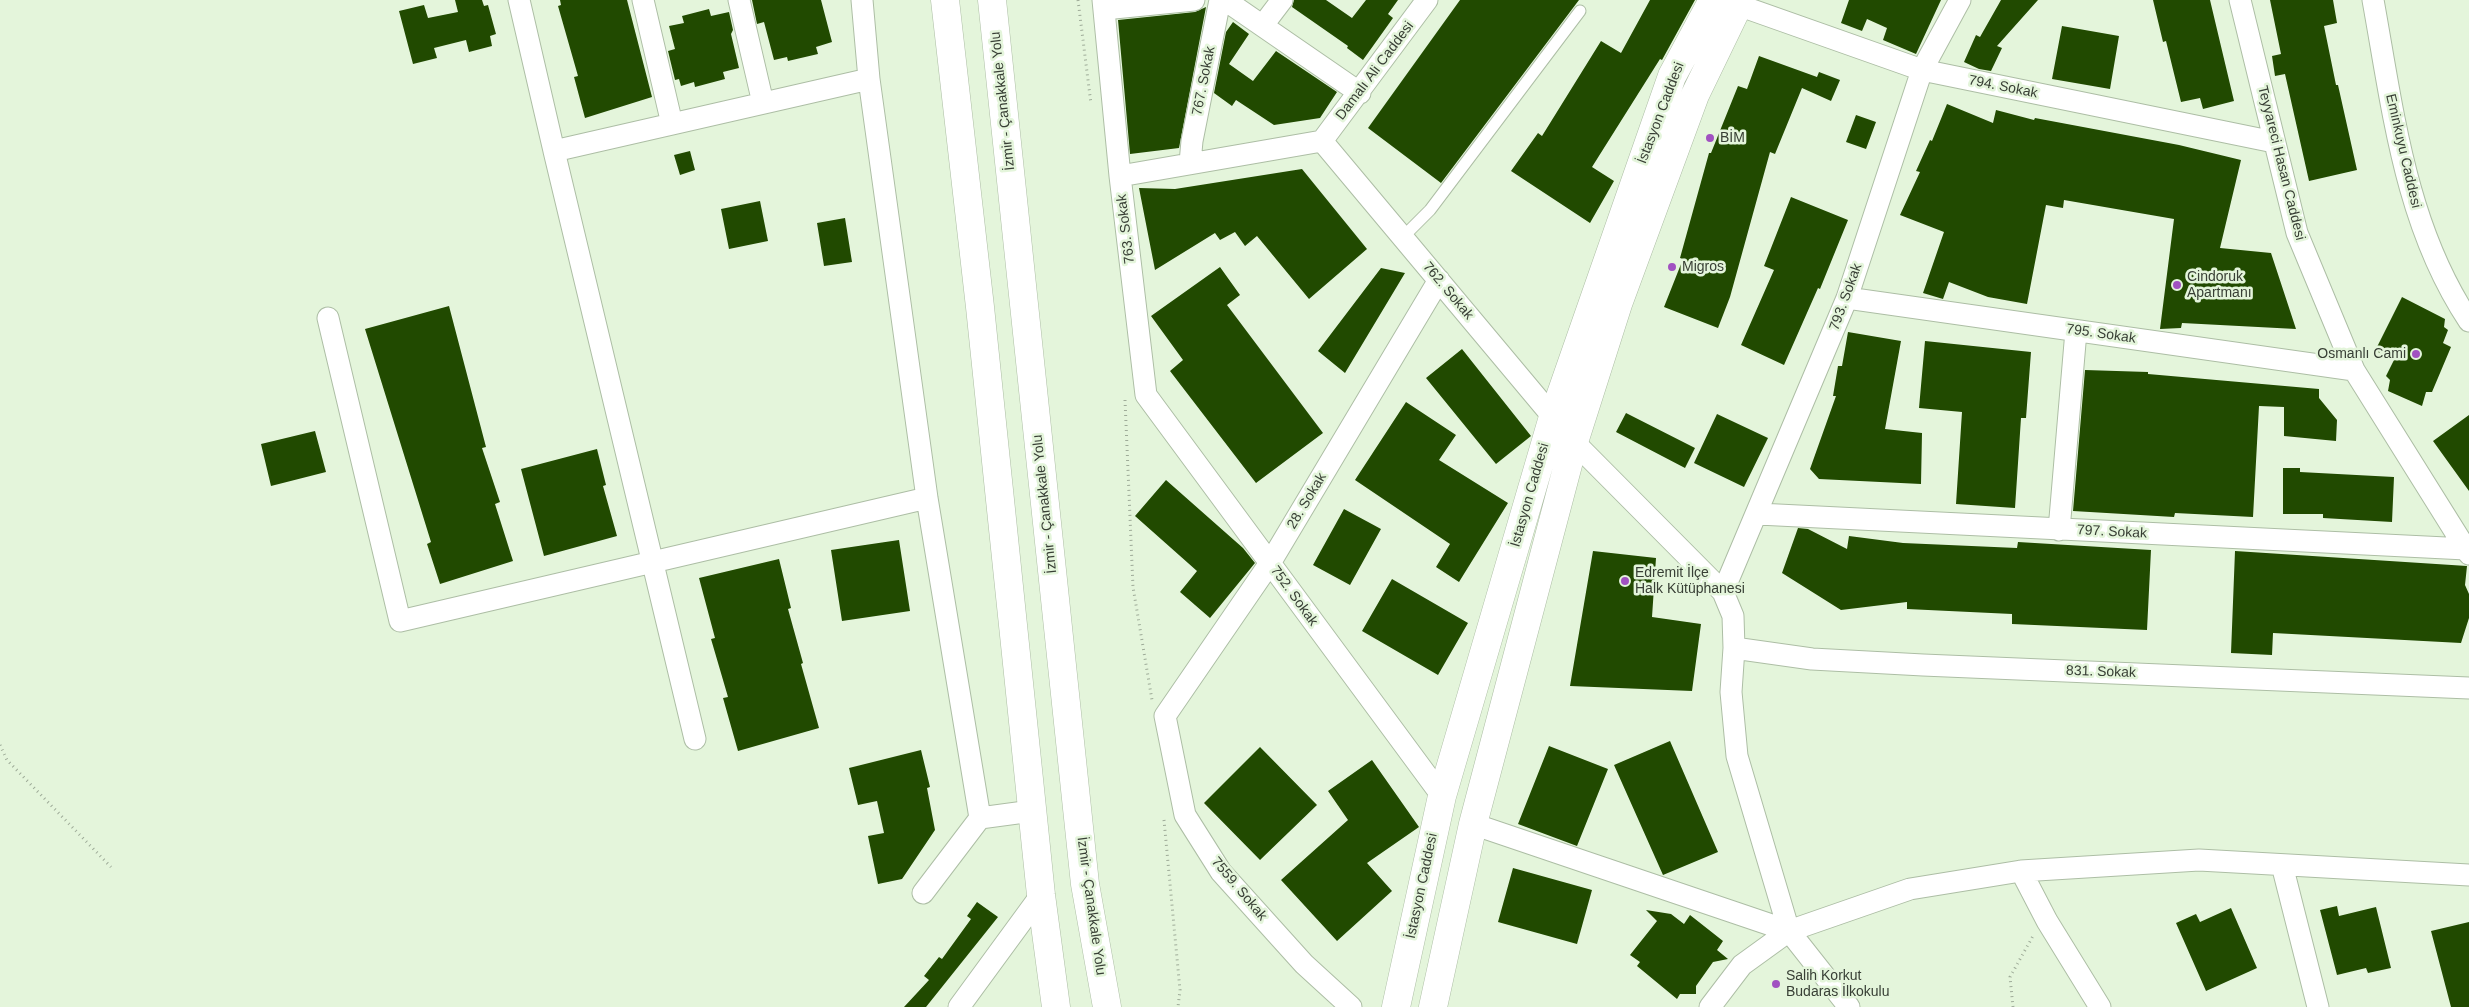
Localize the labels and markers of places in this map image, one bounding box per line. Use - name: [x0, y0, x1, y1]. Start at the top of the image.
- place label: BİM: [1720, 130, 1745, 146]
- marker: BİM: [1704, 132, 1716, 144]
- place label: Migros: [1682, 259, 1724, 275]
- marker: Migros: [1666, 261, 1678, 273]
- place label: Cindoruk Apartmanı: [2187, 269, 2252, 302]
- marker: Cindoruk Apartmanı: [2171, 279, 2183, 291]
- place label: Osmanlı Cami: [2317, 346, 2406, 362]
- marker: Osmanlı Cami: [2410, 348, 2422, 360]
- place label: Edremit İlçe Halk Kütüphanesi: [1635, 565, 1745, 598]
- marker: Edremit İlçe Halk Kütüphanesi: [1619, 575, 1631, 587]
- place label: Salih Korkut Budaras İlkokulu: [1786, 968, 1890, 1000]
- marker: Salih Korkut Budaras İlkokulu: [1770, 978, 1782, 990]

